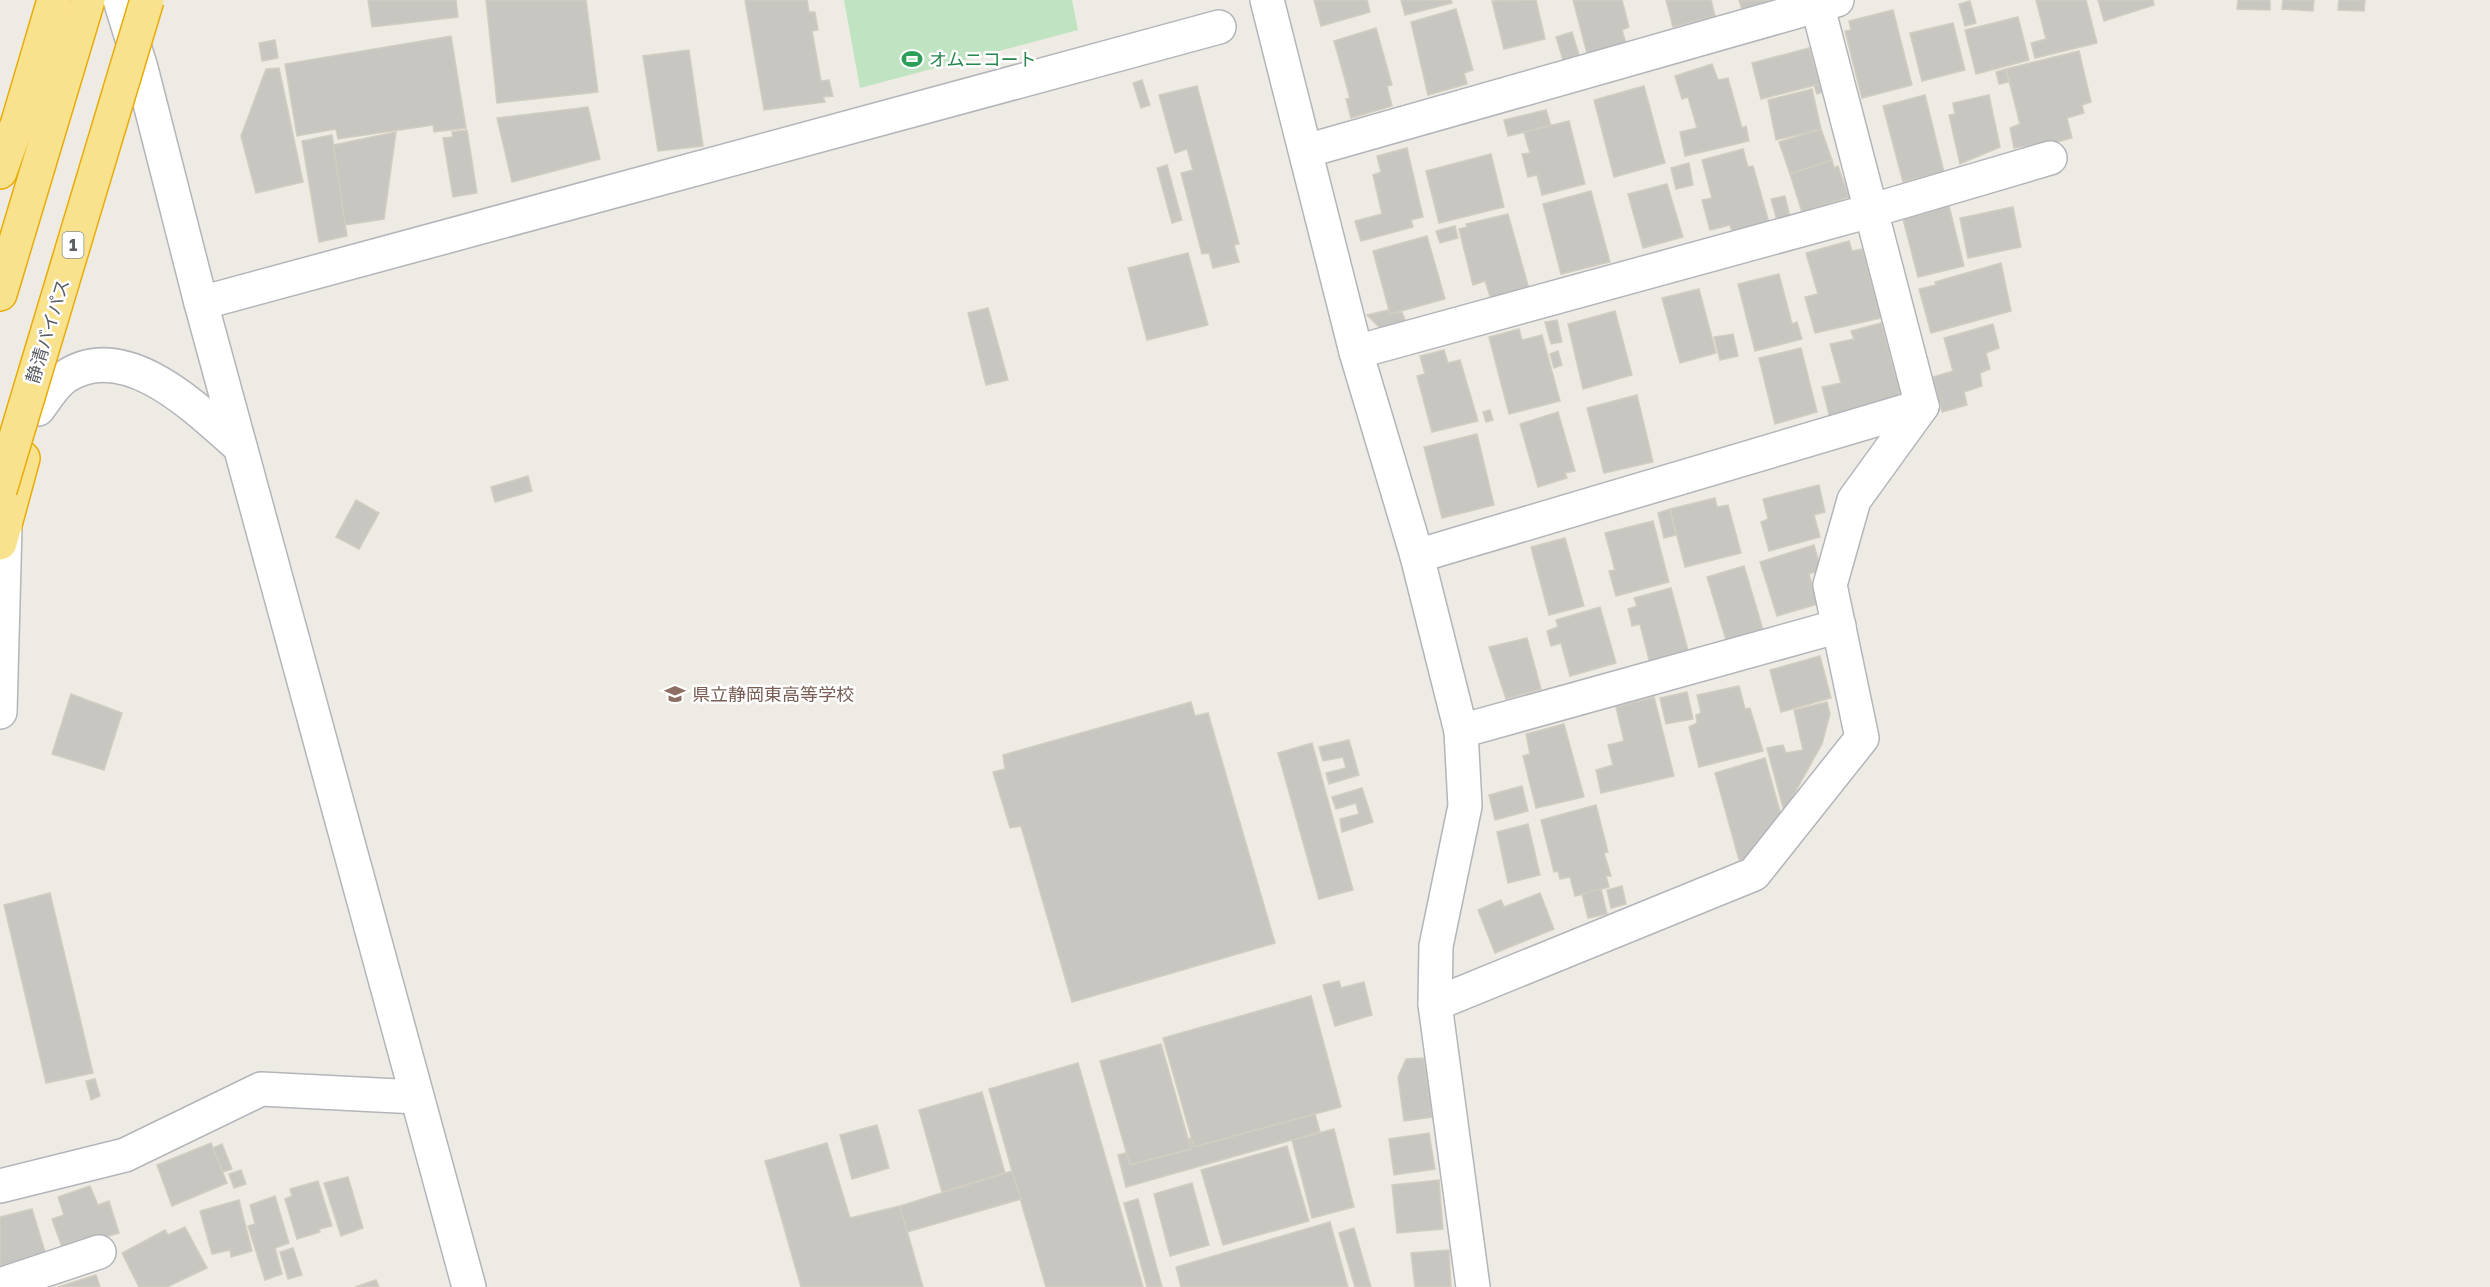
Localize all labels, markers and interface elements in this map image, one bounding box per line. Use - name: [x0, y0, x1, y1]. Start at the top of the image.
- sports icon: オムニコート: [900, 47, 924, 71]
- place label: オムニコート: [929, 48, 1036, 70]
- road number: 1: [62, 232, 84, 258]
- street label: 静清バイパス: [21, 276, 73, 386]
- school or university icon: 県立静岡東高等学校: [663, 682, 687, 706]
- place label: 県立静岡東高等学校: [692, 683, 854, 705]

